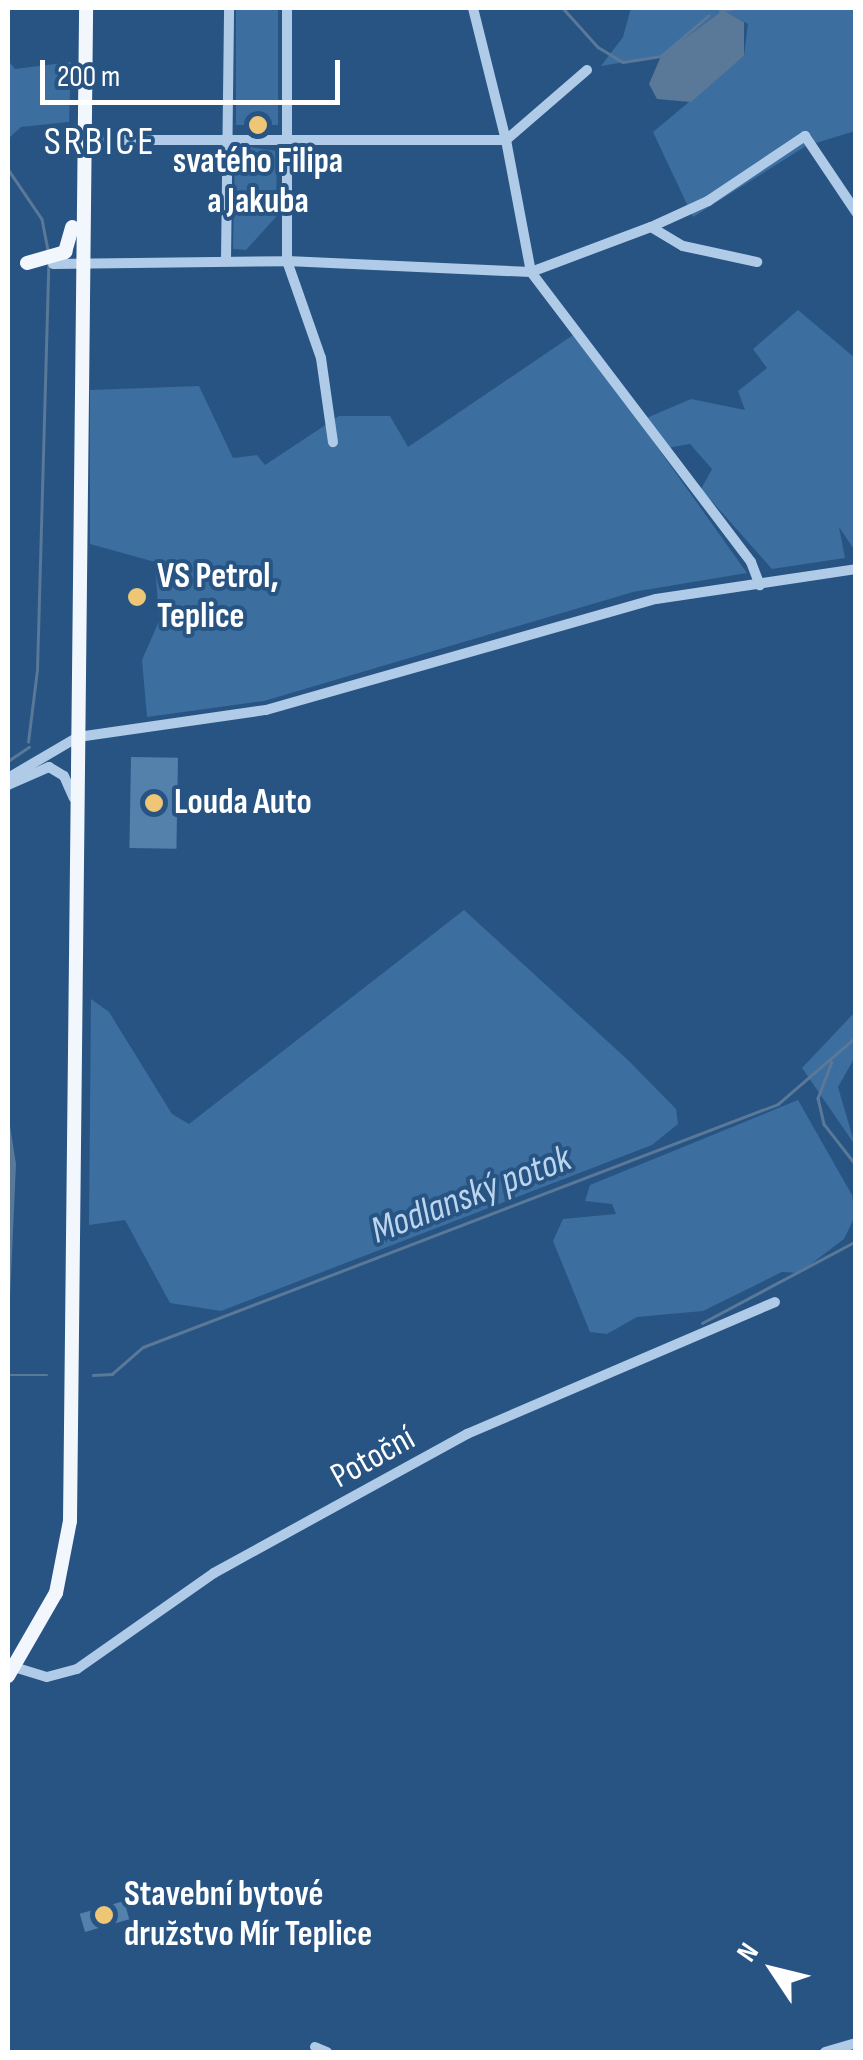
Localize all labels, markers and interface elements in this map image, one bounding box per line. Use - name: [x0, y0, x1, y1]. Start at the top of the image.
- scale bar: [45, 40, 345, 102]
- text: 200 m: [57, 59, 120, 95]
- marker: svatého Filipa a Jakuba: [247, 114, 269, 136]
- district label: SRBICE: [44, 118, 156, 166]
- place label: svatého Filipa a Jakuba: [173, 141, 343, 223]
- place label: VS Petrol, Teplice: [157, 556, 279, 638]
- marker: VS Petrol, Teplice: [126, 586, 148, 608]
- place label: Louda Auto: [174, 782, 312, 824]
- marker: Louda Auto: [143, 792, 165, 814]
- water label: Modlanský potok: [364, 1136, 578, 1254]
- street label: Potoční: [324, 1418, 422, 1498]
- place label: Stavební bytové družstvo Mír Teplice: [124, 1874, 372, 1956]
- marker: Stavební bytové družstvo Mír Teplice: [93, 1904, 115, 1926]
- north arrow: [723, 1920, 823, 2020]
- text: N: [730, 1937, 766, 1968]

